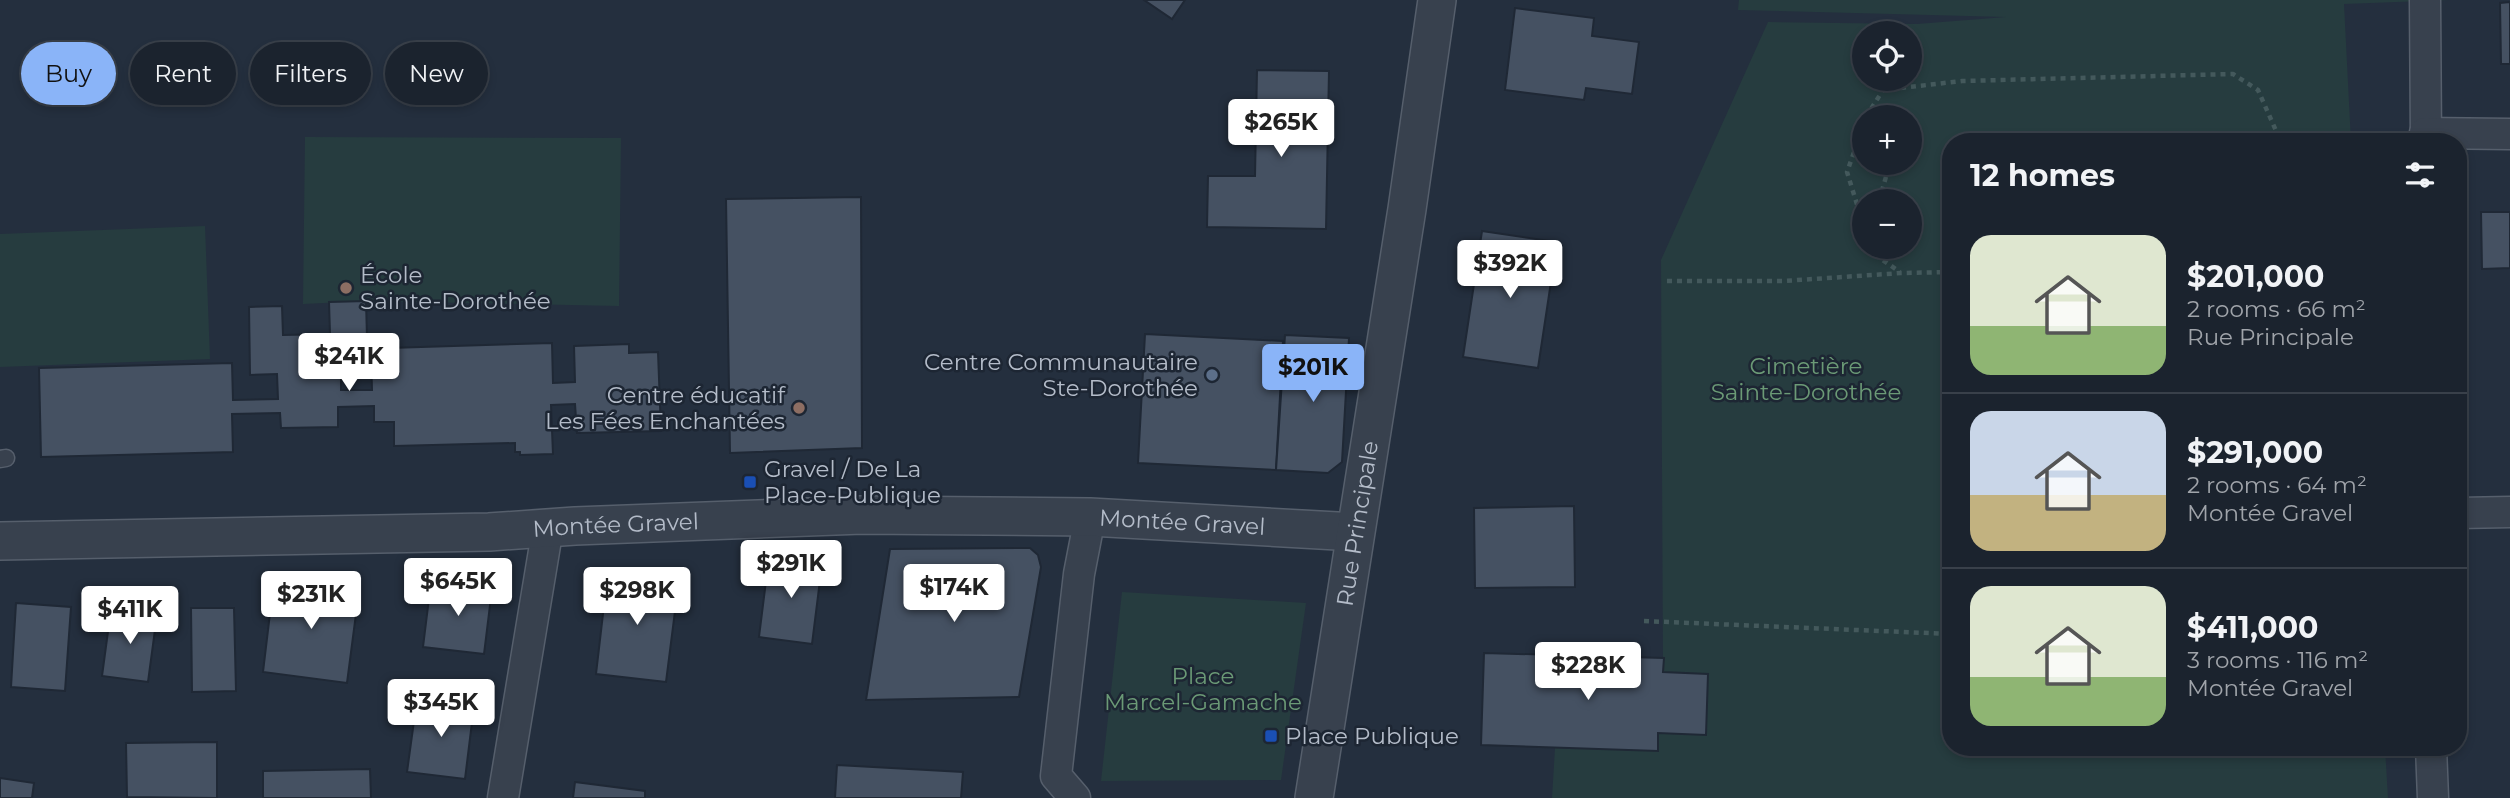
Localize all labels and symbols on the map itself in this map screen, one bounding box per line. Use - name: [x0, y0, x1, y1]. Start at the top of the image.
- pin: $265K: [1232, 100, 1330, 159]
- pin: $392K: [1461, 240, 1559, 300]
- place label: École Sainte-Dorothée: [360, 261, 551, 315]
- marker: École Sainte-Dorothée: [338, 280, 354, 296]
- pin: $241K: [300, 334, 398, 393]
- pin: $201K: [1264, 344, 1362, 404]
- place label: Centre Communautaire Ste-Dorothée: [924, 348, 1198, 402]
- park label: Cimetière Sainte-Dorothée: [1711, 352, 1901, 406]
- marker: Centre Communautaire Ste-Dorothée: [1204, 367, 1220, 383]
- place label: Centre éducatif Les Fées Enchantées: [545, 381, 786, 435]
- marker: Centre éducatif Les Fées Enchantées: [791, 400, 807, 416]
- street label: Rue Principale: [1331, 439, 1384, 608]
- place label: Gravel / De La Place-Publique: [764, 455, 941, 509]
- marker: Gravel / De La Place-Publique: [742, 474, 758, 490]
- street label: Montée Gravel: [1099, 504, 1266, 541]
- street label: Montée Gravel: [532, 507, 699, 543]
- pin: $291K: [742, 540, 840, 600]
- pin: $645K: [409, 558, 507, 618]
- pin: $174K: [905, 564, 1003, 624]
- pin: $298K: [588, 568, 686, 627]
- pin: $231K: [262, 572, 360, 631]
- pin: $411K: [81, 586, 179, 646]
- pin: $228K: [1539, 642, 1637, 702]
- park label: Place Marcel-Gamache: [1104, 662, 1302, 716]
- pin: $345K: [392, 680, 490, 739]
- place label: Place Publique: [1285, 722, 1459, 750]
- marker: Place Publique: [1263, 728, 1279, 744]

